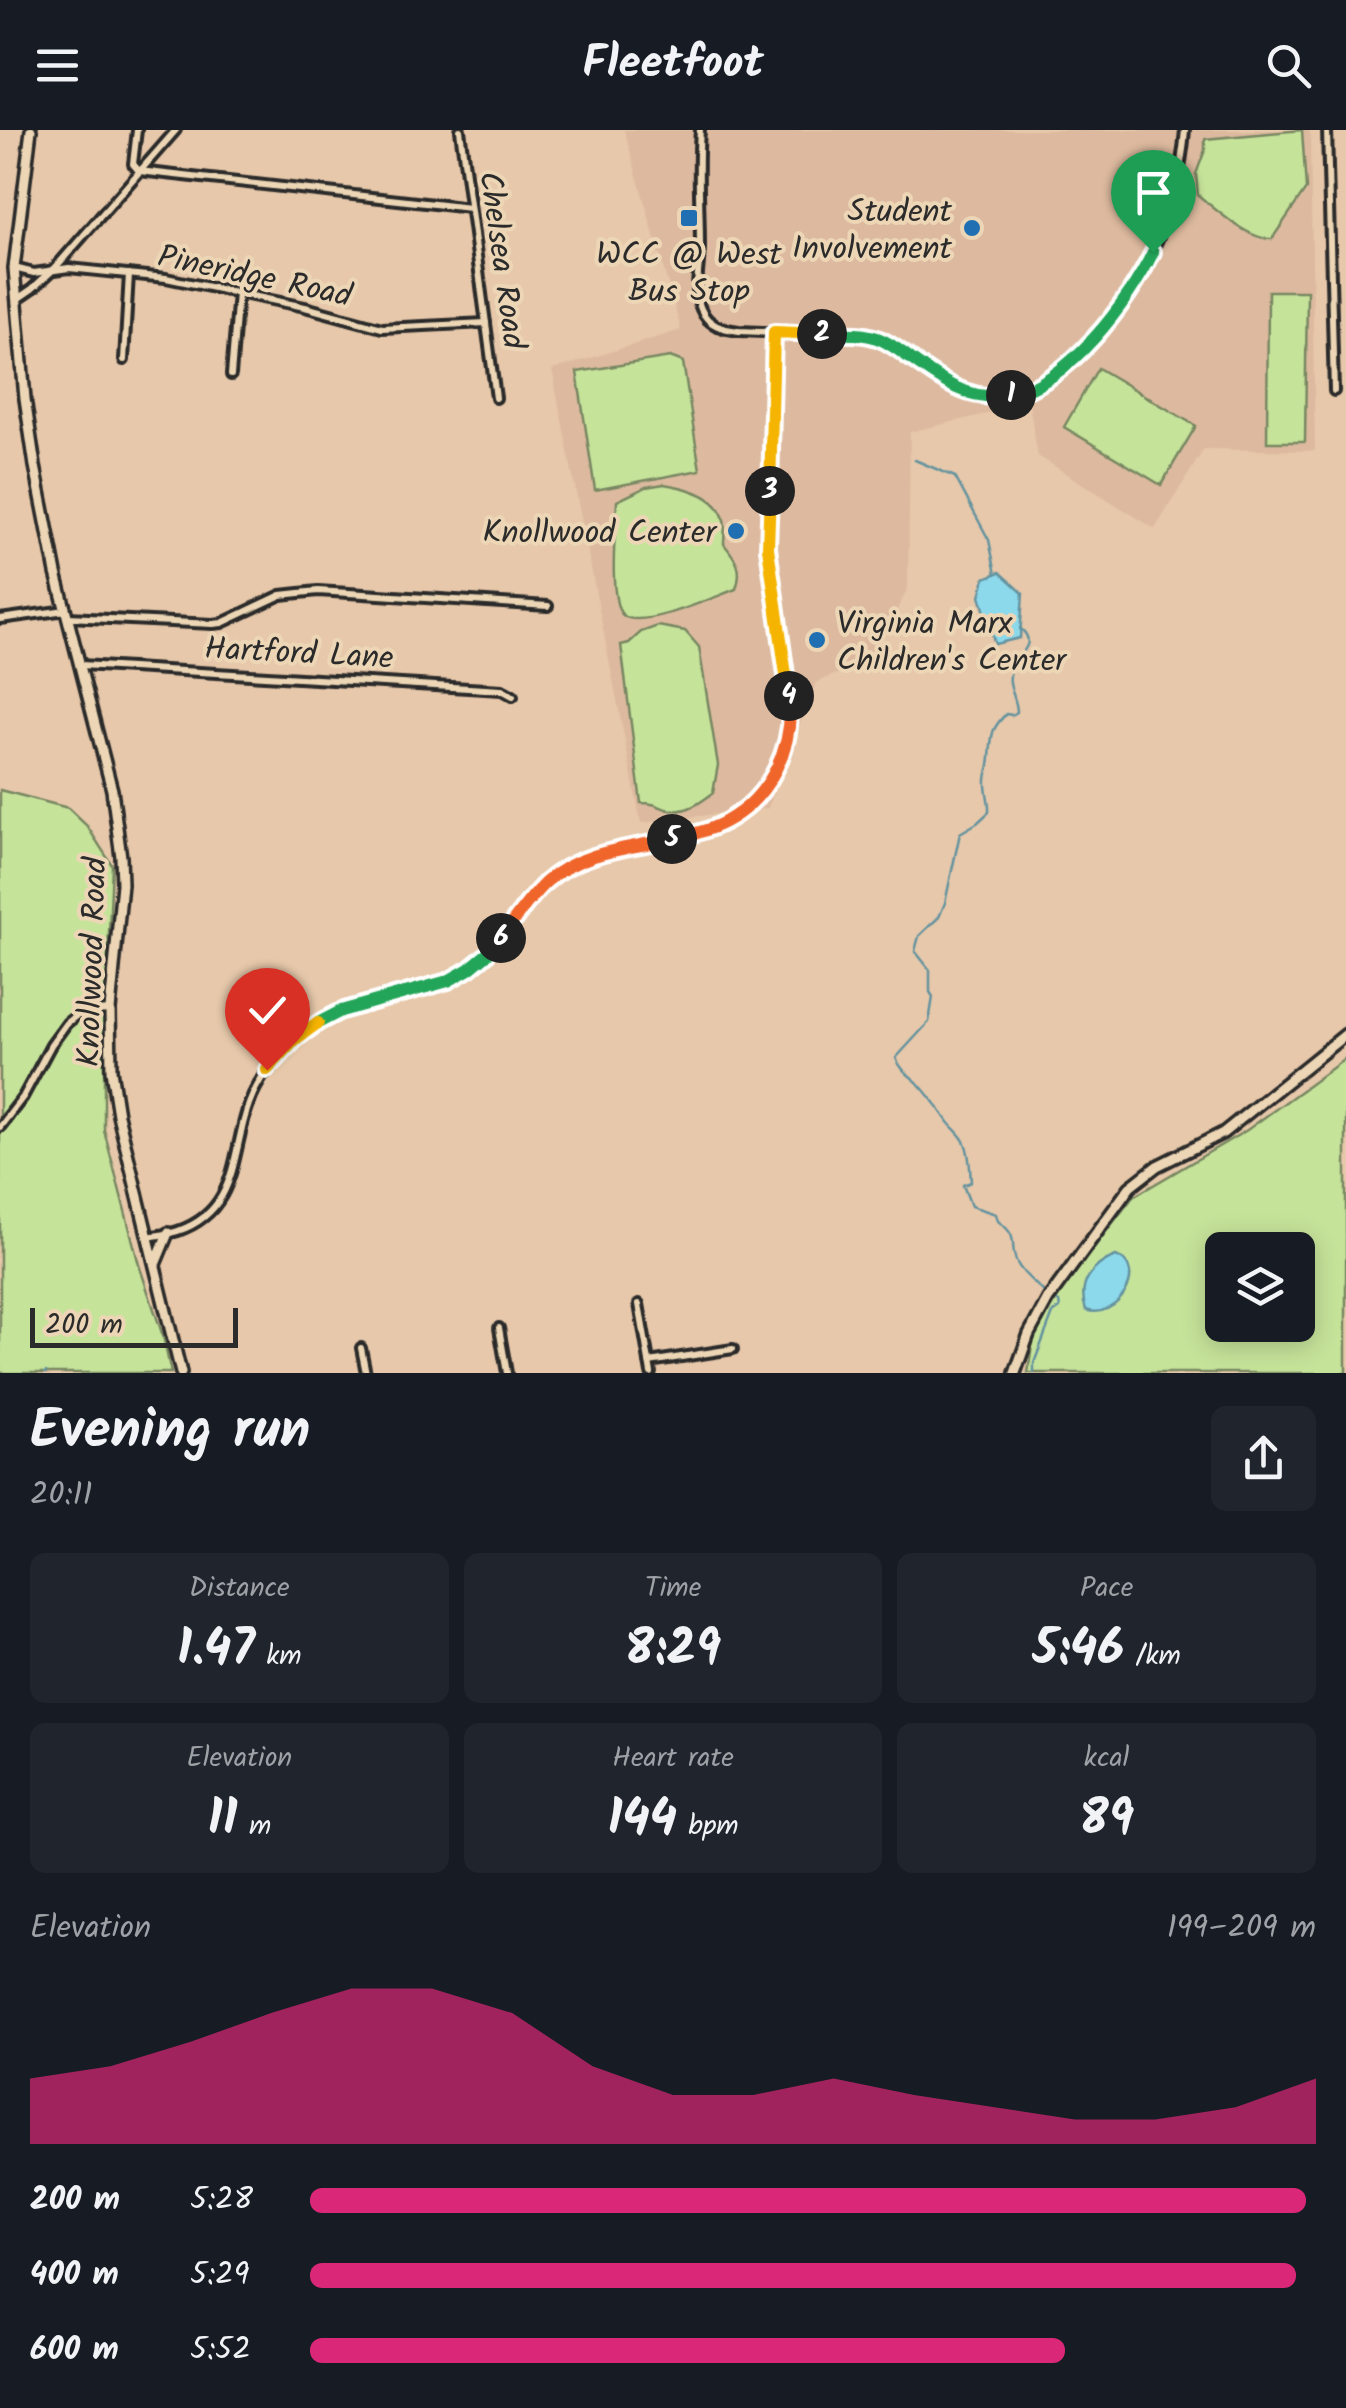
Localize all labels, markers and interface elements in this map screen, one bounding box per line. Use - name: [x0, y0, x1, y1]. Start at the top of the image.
- text: Fleetfoot: [582, 29, 764, 101]
- icon: menu: [30, 38, 85, 93]
- icon: search: [1261, 38, 1316, 93]
- pin: [1111, 150, 1196, 253]
- icon: arrive: [1126, 165, 1181, 220]
- street label: Chelsea Road: [463, 168, 538, 353]
- place label: Student Involvement: [792, 187, 953, 275]
- marker: WCC @ West Bus Stop: [678, 207, 700, 229]
- marker: Student Involvement: [961, 217, 983, 239]
- place label: WCC @ West Bus Stop: [596, 230, 782, 318]
- street label: Pineridge Road: [153, 232, 357, 323]
- pin: 2: [797, 309, 847, 359]
- text: 2: [814, 311, 830, 356]
- pin: 1: [986, 370, 1036, 420]
- text: 1: [1007, 372, 1015, 417]
- pin: 3: [745, 466, 795, 516]
- text: 3: [762, 468, 778, 513]
- place label: Knollwood Center: [483, 508, 718, 559]
- marker: Knollwood Center: [725, 520, 747, 542]
- place label: Virginia Marx Children's Center: [837, 599, 1068, 687]
- street label: Hartford Lane: [203, 624, 395, 685]
- marker: Virginia Marx Children's Center: [806, 629, 828, 651]
- pin: 4: [764, 671, 814, 721]
- text: 4: [781, 673, 797, 718]
- pin: 5: [647, 814, 697, 864]
- text: 5: [665, 816, 679, 861]
- street label: Knollwood Road: [64, 855, 123, 1068]
- pin: 6: [476, 913, 526, 963]
- text: 6: [493, 915, 509, 960]
- pin: [225, 968, 310, 1071]
- icon: check: [240, 983, 295, 1038]
- map controls: [1205, 1232, 1315, 1342]
- button: layers: [1205, 1232, 1315, 1342]
- scale bar: [30, 1303, 238, 1348]
- text: 200 m: [45, 1303, 123, 1348]
- text: Evening run: [30, 1389, 310, 1476]
- button: share: [1211, 1406, 1316, 1511]
- text: 20:11: [30, 1470, 93, 1521]
- text: Distance: [189, 1566, 290, 1611]
- text: Time: [645, 1566, 701, 1611]
- text: Pace: [1080, 1566, 1133, 1611]
- text: 1.47: [177, 1611, 255, 1691]
- text: 8:29: [625, 1611, 721, 1691]
- text: 5:46: [1032, 1611, 1124, 1691]
- text: km: [255, 1634, 302, 1679]
- text: /km: [1124, 1634, 1181, 1679]
- text: Elevation: [186, 1736, 292, 1781]
- text: Heart rate: [612, 1736, 734, 1781]
- text: kcal: [1084, 1736, 1129, 1781]
- text: 11: [207, 1781, 238, 1861]
- text: 144: [607, 1781, 677, 1861]
- text: 89: [1079, 1781, 1134, 1861]
- text: m: [238, 1804, 271, 1849]
- text: bpm: [677, 1804, 739, 1849]
- text: Elevation: [30, 1903, 151, 1954]
- text: 199–209 m: [1167, 1903, 1316, 1954]
- text: 200 m: [30, 2175, 120, 2226]
- text: 5:28: [190, 2175, 253, 2226]
- text: 400 m: [30, 2250, 119, 2301]
- text: 5:29: [190, 2250, 249, 2301]
- text: 600 m: [30, 2325, 119, 2376]
- text: 5:52: [190, 2325, 251, 2376]

